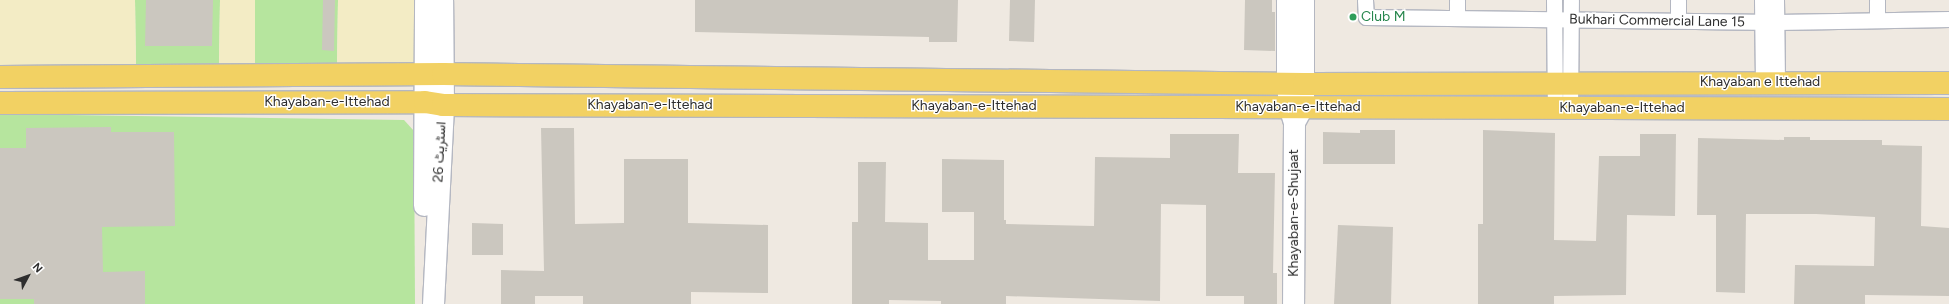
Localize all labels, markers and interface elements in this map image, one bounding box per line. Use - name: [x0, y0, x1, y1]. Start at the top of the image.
- place label: Club M: [1361, 9, 1405, 25]
- street label: Bukhari Commercial Lane 15: [1569, 11, 1745, 31]
- marker: Club M: [1348, 12, 1358, 22]
- street label: Khayaban e Ittehad: [1700, 74, 1820, 90]
- street label: Khayaban-e-Ittehad: [264, 94, 390, 110]
- street label: Khayaban-e-Ittehad: [587, 97, 713, 113]
- street label: Khayaban-e-Ittehad: [911, 98, 1037, 114]
- street label: Khayaban-e-Ittehad: [1235, 99, 1361, 115]
- street label: Khayaban-e-Ittehad: [1559, 100, 1685, 116]
- street label: اسٹریٹ 26: [430, 121, 450, 183]
- street label: Khayaban-e-Shujaat: [1286, 149, 1302, 277]
- north arrow: [8, 256, 48, 296]
- text: N: [30, 260, 45, 275]

